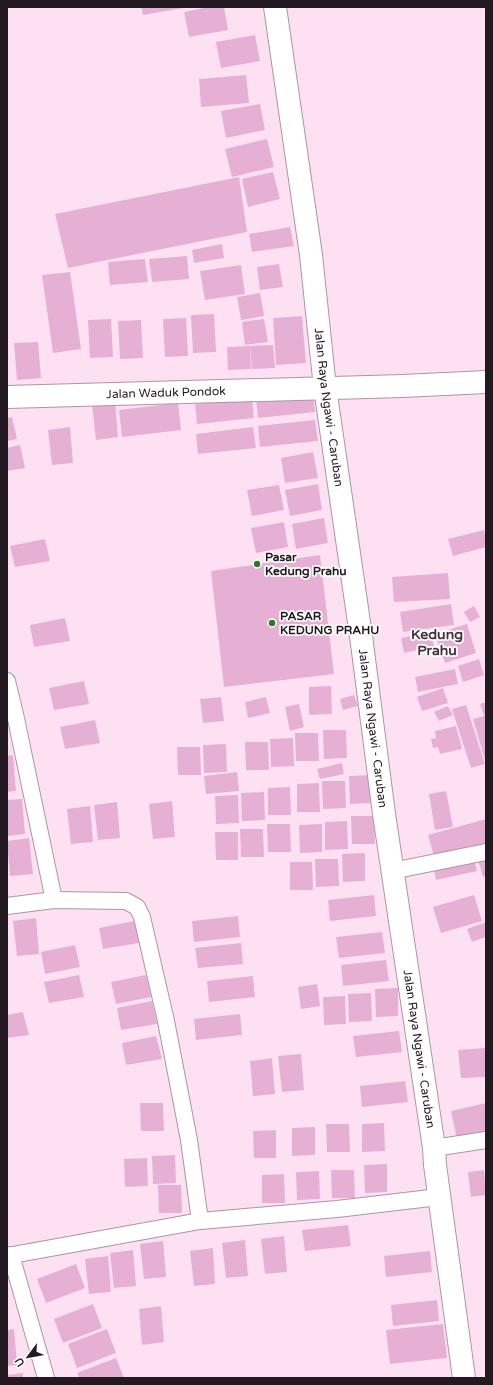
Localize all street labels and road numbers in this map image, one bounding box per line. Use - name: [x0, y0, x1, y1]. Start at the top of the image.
- street label: Jalan Raya Ngawi - Caruban: [312, 327, 346, 488]
- street label: Jalan Waduk Pondok: [106, 384, 226, 401]
- street label: Jalan Raya Ngawi - Caruban: [356, 648, 390, 809]
- street label: Jalan Raya Ngawi - Caruban: [400, 969, 438, 1129]

